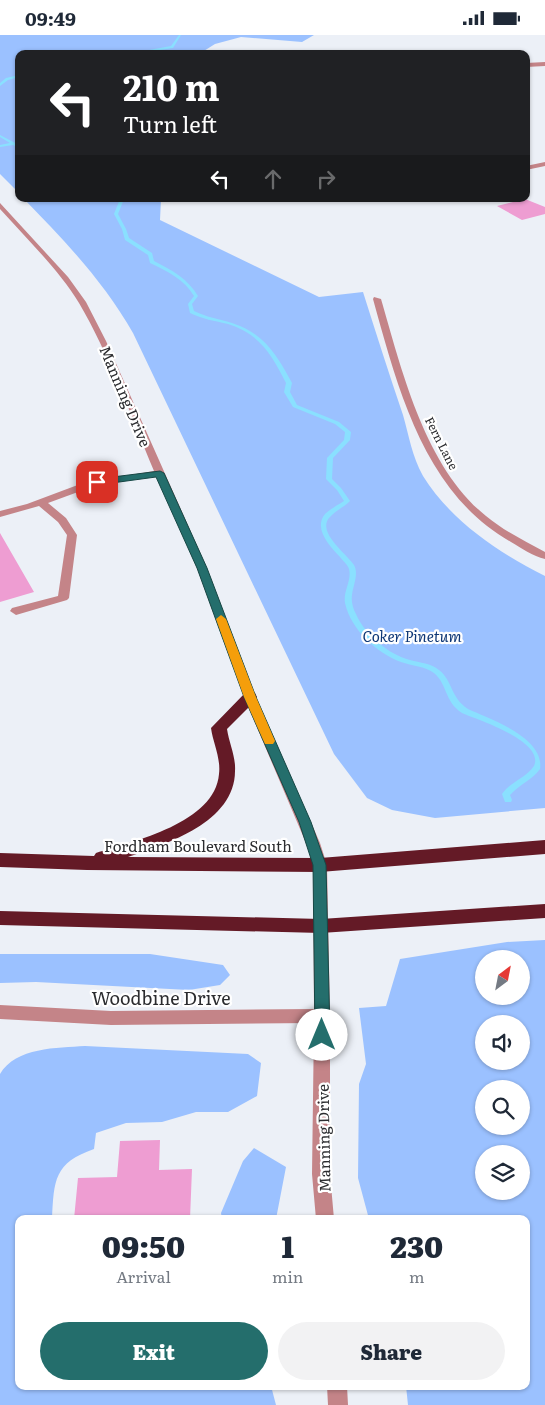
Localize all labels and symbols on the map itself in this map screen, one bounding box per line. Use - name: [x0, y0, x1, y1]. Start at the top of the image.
- street label: Manning Drive: [94, 342, 158, 450]
- street label: Fern Lane: [421, 413, 463, 473]
- pin: [76, 461, 118, 503]
- park label: Coker Pinetum: [362, 624, 462, 647]
- street label: Fordham Boulevard South: [104, 834, 292, 857]
- north arrow: [475, 950, 530, 1005]
- street label: Woodbine Drive: [91, 984, 231, 1011]
- position arrow: [295, 1008, 347, 1060]
- street label: Manning Drive: [311, 1084, 335, 1192]

